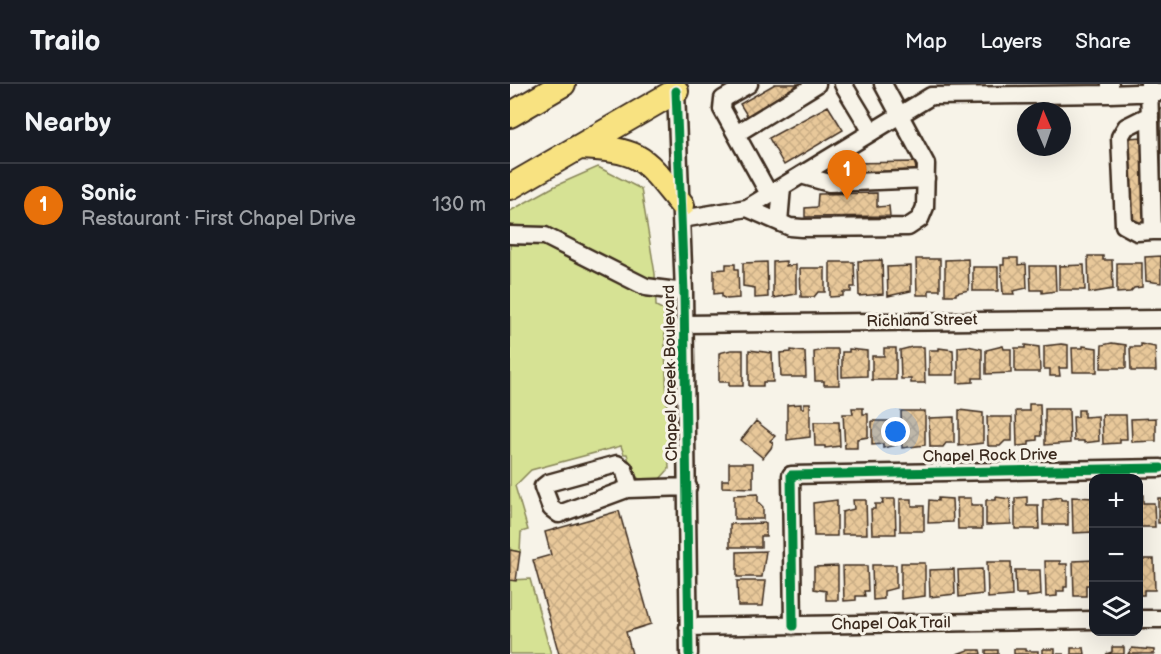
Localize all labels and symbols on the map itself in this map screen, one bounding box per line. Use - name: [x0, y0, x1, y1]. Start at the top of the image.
- north arrow: [1017, 102, 1071, 156]
- pin: 1: [828, 150, 866, 200]
- street label: Chapel Creek Boulevard: [660, 284, 682, 462]
- street label: Richland Street: [866, 311, 978, 331]
- your location: [881, 417, 910, 446]
- street label: Chapel Rock Drive: [922, 445, 1058, 467]
- street label: Chapel Oak Trail: [831, 613, 951, 635]

